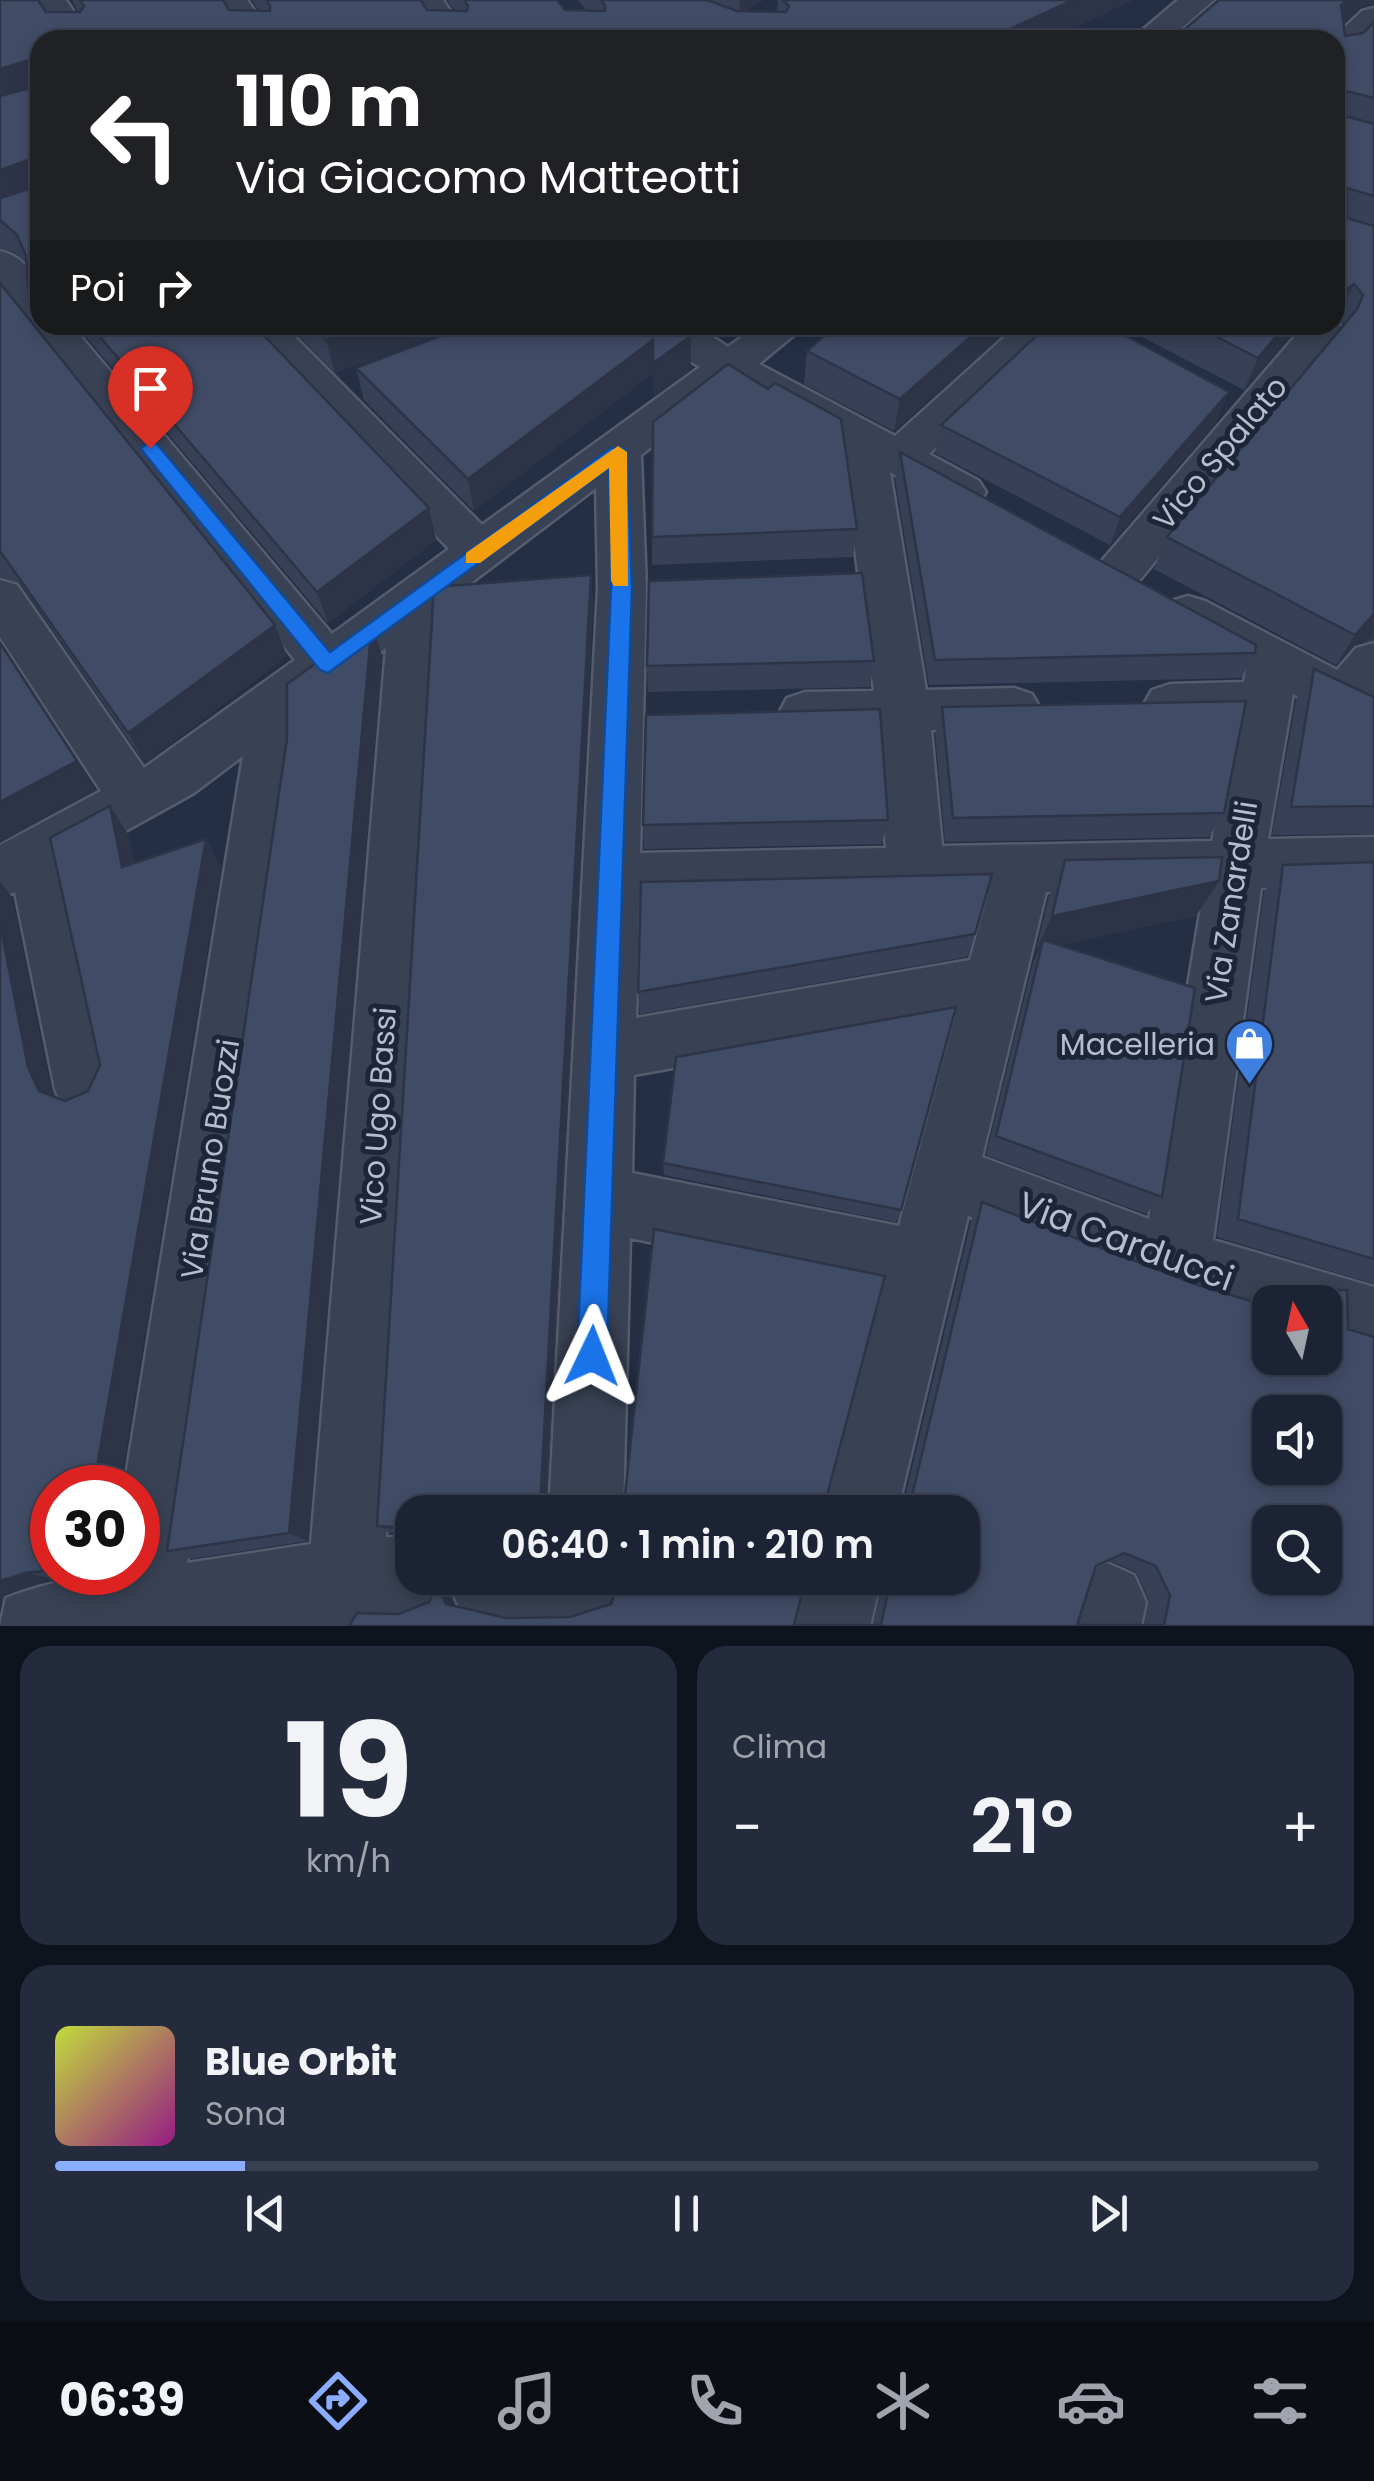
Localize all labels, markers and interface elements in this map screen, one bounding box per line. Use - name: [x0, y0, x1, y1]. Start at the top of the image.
- text: 110 m: [235, 52, 422, 151]
- icon: left: [70, 70, 200, 200]
- text: Via Giacomo Matteotti: [235, 146, 741, 209]
- icon: right: [146, 260, 201, 315]
- text: Poi: [70, 261, 126, 314]
- pin: [108, 346, 193, 449]
- icon: arrive: [123, 361, 178, 416]
- street label: Vico Spalato: [1143, 367, 1297, 539]
- street label: Via Zanardelli: [1194, 798, 1268, 1006]
- street label: Vico Ugo Bassi: [349, 1006, 407, 1226]
- shop icon: Macelleria: [1224, 1018, 1276, 1086]
- place label: Macelleria: [1060, 1023, 1215, 1066]
- street label: Via Bruno Buozzi: [170, 1036, 250, 1282]
- street label: Via Carducci: [1011, 1179, 1241, 1303]
- north arrow: [1252, 1285, 1342, 1375]
- map controls: [1252, 1285, 1342, 1595]
- position arrow: [540, 1304, 644, 1408]
- button: sound: [1252, 1395, 1342, 1485]
- speed limit sign: 30: [30, 1465, 160, 1595]
- button: search: [1252, 1505, 1342, 1595]
- text: 06:40 · 1 min · 210 m: [501, 1518, 874, 1571]
- text: 19: [284, 1680, 413, 1863]
- text: Clima: [732, 1724, 827, 1769]
- text: 21°: [970, 1774, 1074, 1879]
- text: −: [732, 1789, 762, 1866]
- text: +: [1281, 1789, 1319, 1866]
- text: km/h: [306, 1838, 391, 1883]
- text: Blue Orbit: [205, 2035, 397, 2088]
- text: Sona: [205, 2091, 286, 2136]
- icon: previous: [238, 2186, 293, 2241]
- icon: pause: [659, 2186, 714, 2241]
- icon: next: [1081, 2186, 1136, 2241]
- icon: directions: [303, 2366, 373, 2436]
- icon: music: [492, 2366, 562, 2436]
- icon: phone: [680, 2366, 750, 2436]
- icon: climate: [868, 2366, 938, 2436]
- icon: car: [1056, 2366, 1126, 2436]
- icon: filters: [1245, 2366, 1315, 2436]
- text: 06:39: [59, 2369, 185, 2432]

